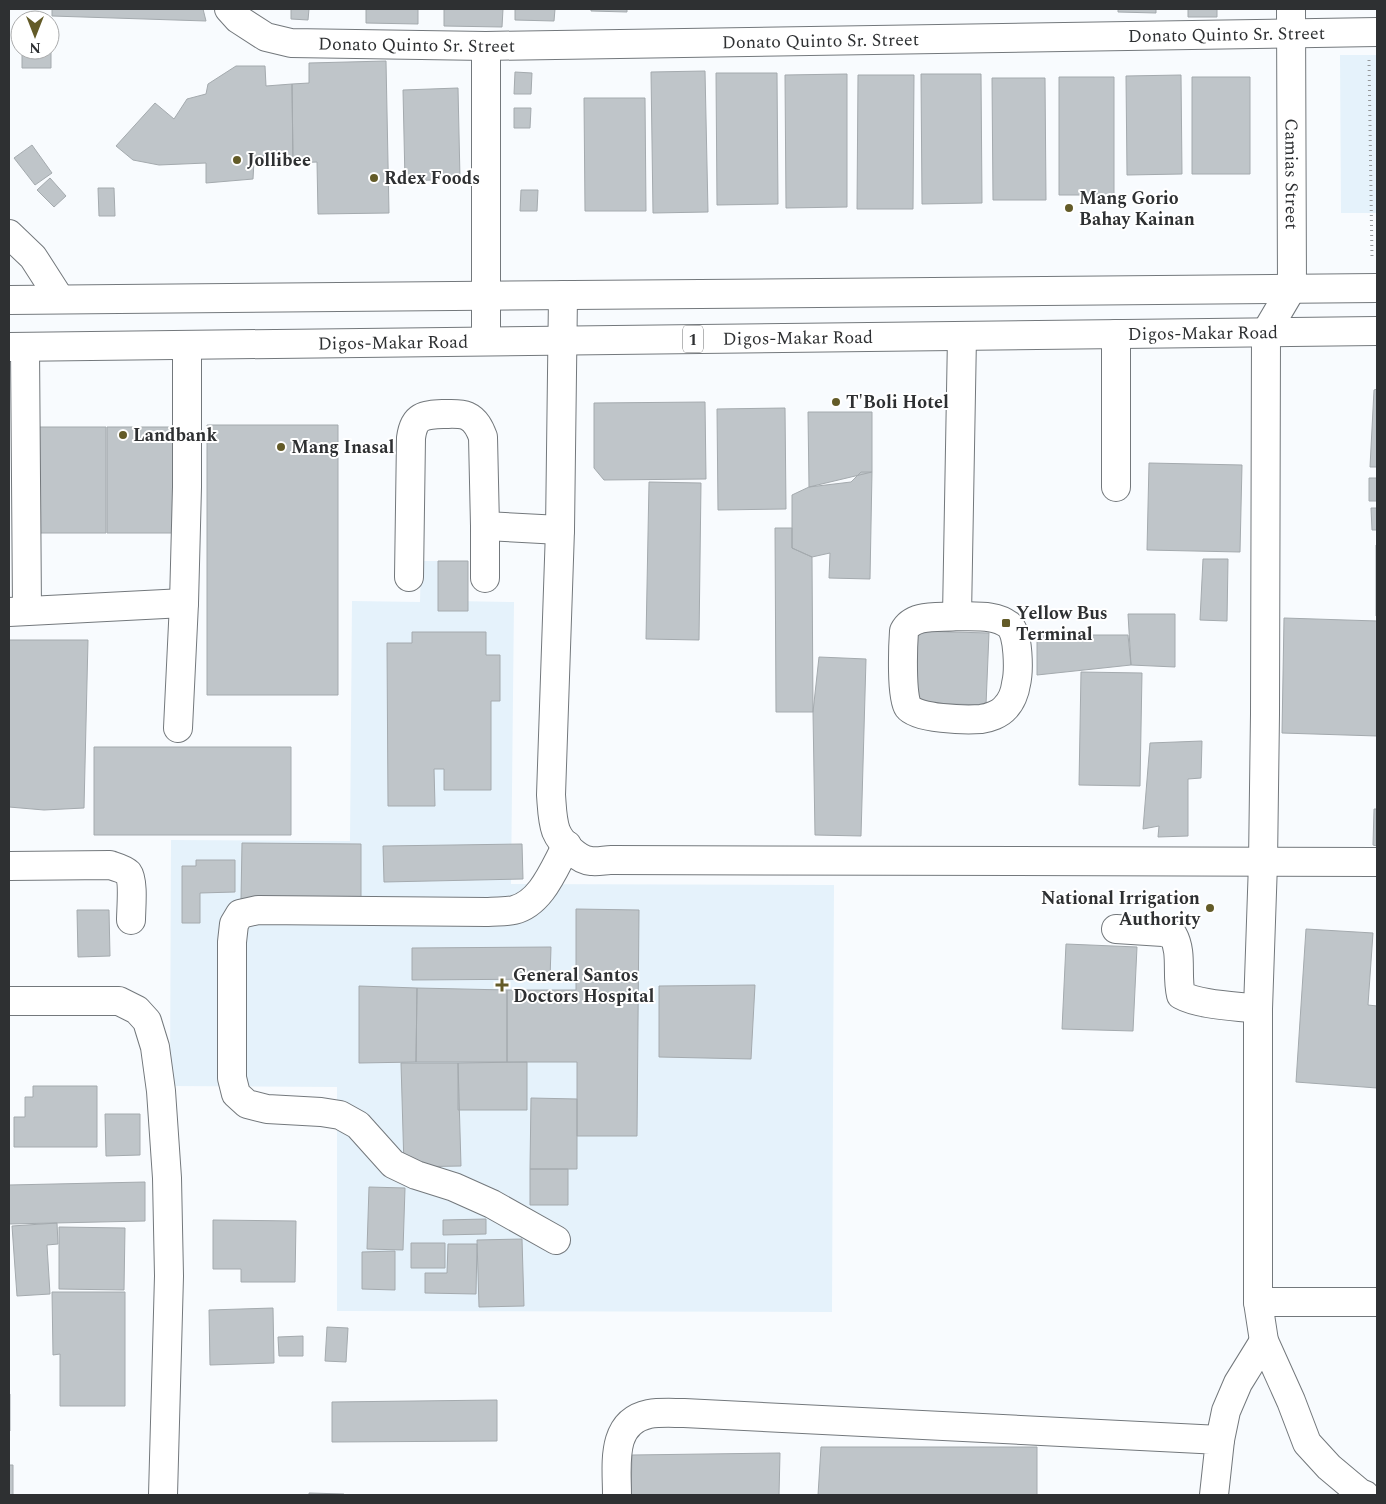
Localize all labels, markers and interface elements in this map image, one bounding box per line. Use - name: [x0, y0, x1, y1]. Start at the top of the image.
- north arrow: [10, 10, 60, 60]
- street label: Donato Quinto Sr. Street: [1128, 20, 1325, 50]
- street label: Donato Quinto Sr. Street: [722, 26, 919, 56]
- street label: Donato Quinto Sr. Street: [318, 30, 515, 60]
- text: N: [29, 37, 41, 58]
- street label: Camias Street: [1277, 118, 1305, 230]
- place label: Jollibee: [247, 147, 311, 174]
- marker: Jollibee: [231, 154, 243, 166]
- place label: Rdex Foods: [384, 165, 480, 192]
- marker: Rdex Foods: [368, 172, 380, 184]
- place label: Mang Gorio Bahay Kainan: [1079, 185, 1195, 233]
- marker: Mang Gorio Bahay Kainan: [1063, 202, 1075, 214]
- street label: Digos-Makar Road: [1128, 319, 1278, 348]
- street label: Digos-Makar Road: [723, 324, 873, 353]
- road number: 1: [683, 326, 703, 352]
- street label: Digos-Makar Road: [318, 329, 468, 357]
- place label: T'Boli Hotel: [846, 389, 949, 416]
- marker: T'Boli Hotel: [830, 396, 842, 408]
- place label: Landbank: [133, 422, 217, 449]
- marker: Landbank: [117, 429, 129, 441]
- place label: Mang Inasal: [291, 434, 394, 461]
- marker: Mang Inasal: [275, 441, 287, 453]
- place label: Yellow Bus Terminal: [1016, 600, 1108, 648]
- marker: Yellow Bus Terminal: [1000, 617, 1012, 629]
- place label: National Irrigation Authority: [1041, 885, 1201, 933]
- marker: National Irrigation Authority: [1204, 902, 1216, 914]
- place label: General Santos Doctors Hospital: [513, 962, 655, 1010]
- marker: General Santos Doctors Hospital: [495, 978, 509, 992]

